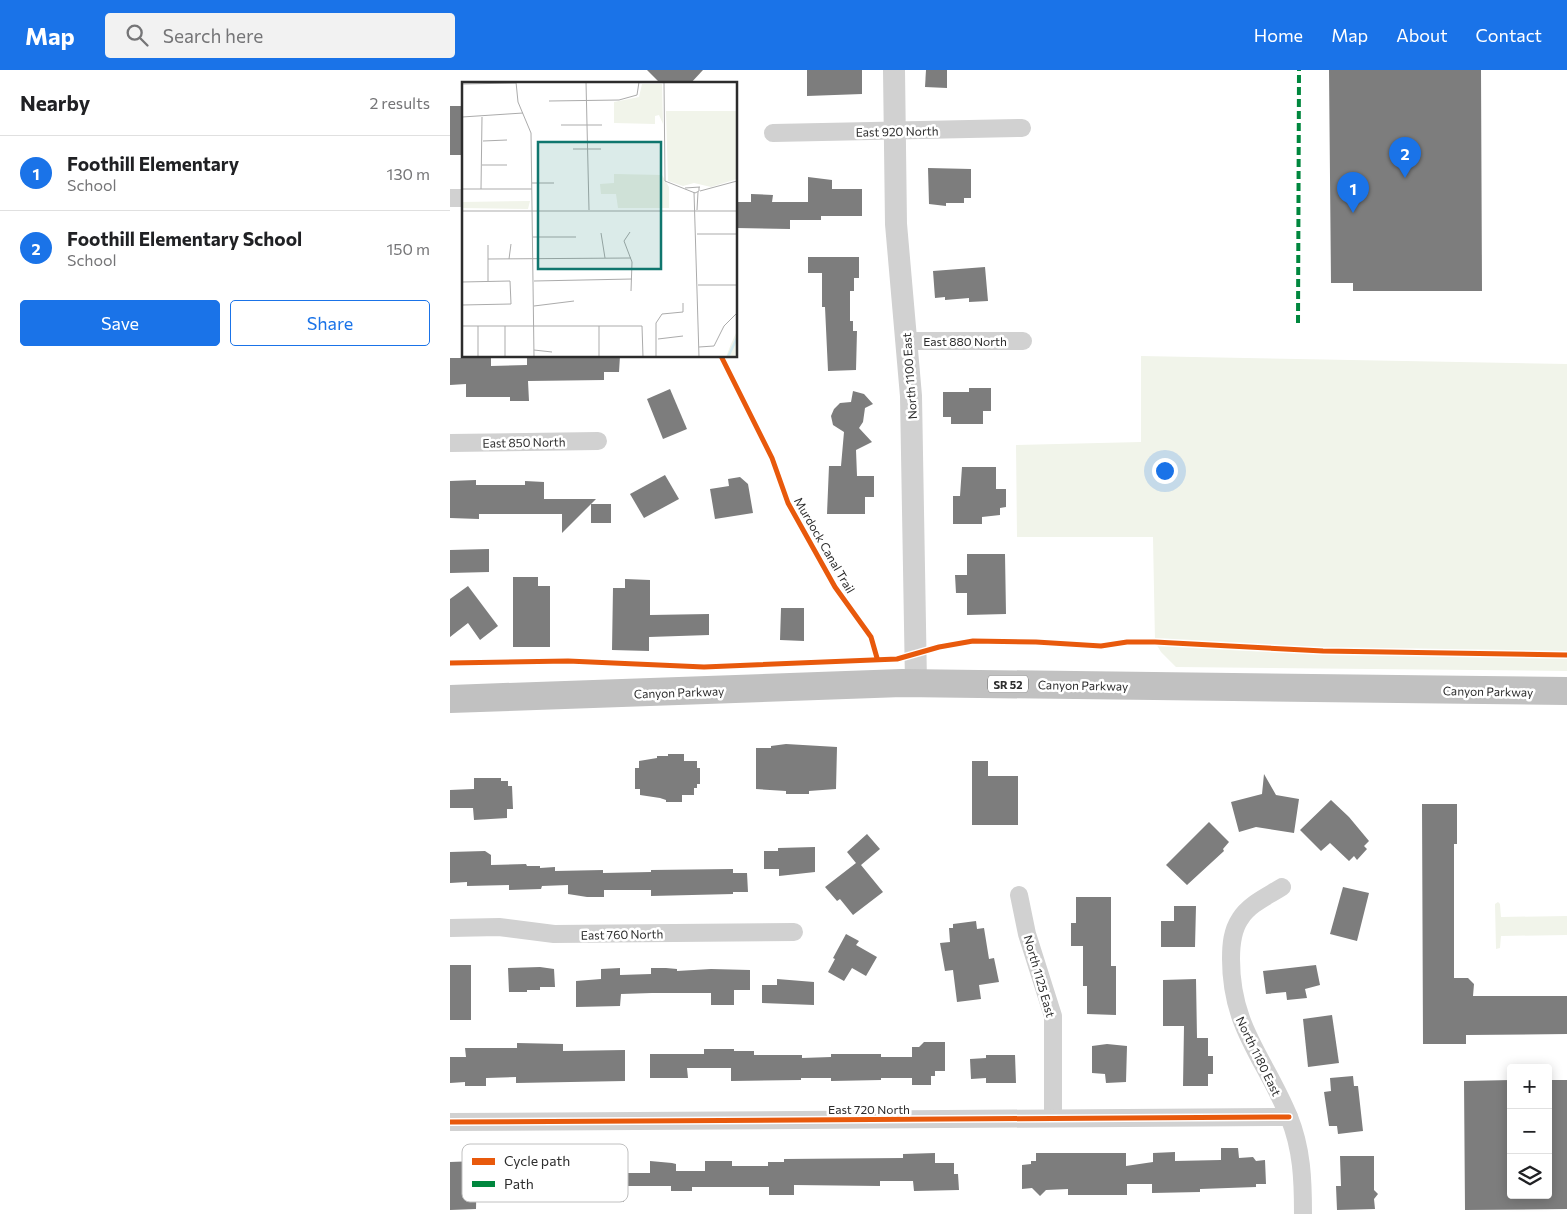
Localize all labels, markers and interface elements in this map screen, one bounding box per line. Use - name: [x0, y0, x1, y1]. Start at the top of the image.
- search box: [105, 13, 455, 58]
- text: Map: [25, 21, 75, 50]
- icon: search: [123, 21, 151, 49]
- text: Search here: [163, 24, 263, 47]
- text: Home: [1254, 24, 1303, 46]
- text: Map: [1331, 24, 1368, 46]
- text: About: [1396, 24, 1448, 46]
- text: Contact: [1476, 24, 1542, 46]
- inset map: [462, 82, 738, 358]
- text: Nearby: [20, 90, 90, 115]
- text: 2 results: [369, 93, 430, 112]
- street label: East 920 North: [855, 123, 939, 139]
- pin: 2: [1389, 137, 1421, 178]
- text: Foothill Elementary: [67, 152, 239, 175]
- text: 1: [32, 164, 40, 183]
- text: 130 m: [387, 164, 430, 183]
- pin: 1: [1337, 172, 1369, 213]
- text: School: [67, 175, 117, 194]
- text: Foothill Elementary School: [67, 227, 302, 250]
- text: 2: [31, 239, 41, 258]
- text: 150 m: [387, 239, 430, 258]
- text: School: [67, 250, 117, 269]
- button: Save: [20, 300, 220, 346]
- button: Share: [230, 300, 430, 346]
- street label: North 1100 East: [899, 332, 919, 420]
- street label: East 880 North: [923, 334, 1007, 348]
- street label: East 850 North: [482, 434, 566, 450]
- your location: [1152, 458, 1178, 484]
- street label: Murdock Canal Trail: [792, 495, 858, 595]
- road number: SR 52: [988, 676, 1028, 692]
- street label: Canyon Parkway: [1038, 677, 1128, 693]
- street label: Canyon Parkway: [634, 683, 724, 701]
- street label: Canyon Parkway: [1443, 683, 1533, 699]
- street label: East 760 North: [581, 926, 663, 942]
- street label: North 1125 East: [1022, 933, 1058, 1019]
- street label: North 1180 East: [1234, 1014, 1284, 1098]
- map controls: [1507, 1064, 1552, 1199]
- button: +: [1507, 1064, 1552, 1109]
- street label: East 720 North: [828, 1102, 910, 1116]
- button: −: [1507, 1109, 1552, 1154]
- legend: [462, 1144, 628, 1202]
- text: Cycle path: [504, 1152, 570, 1169]
- button: layers: [1507, 1154, 1552, 1199]
- text: Path: [504, 1175, 534, 1192]

